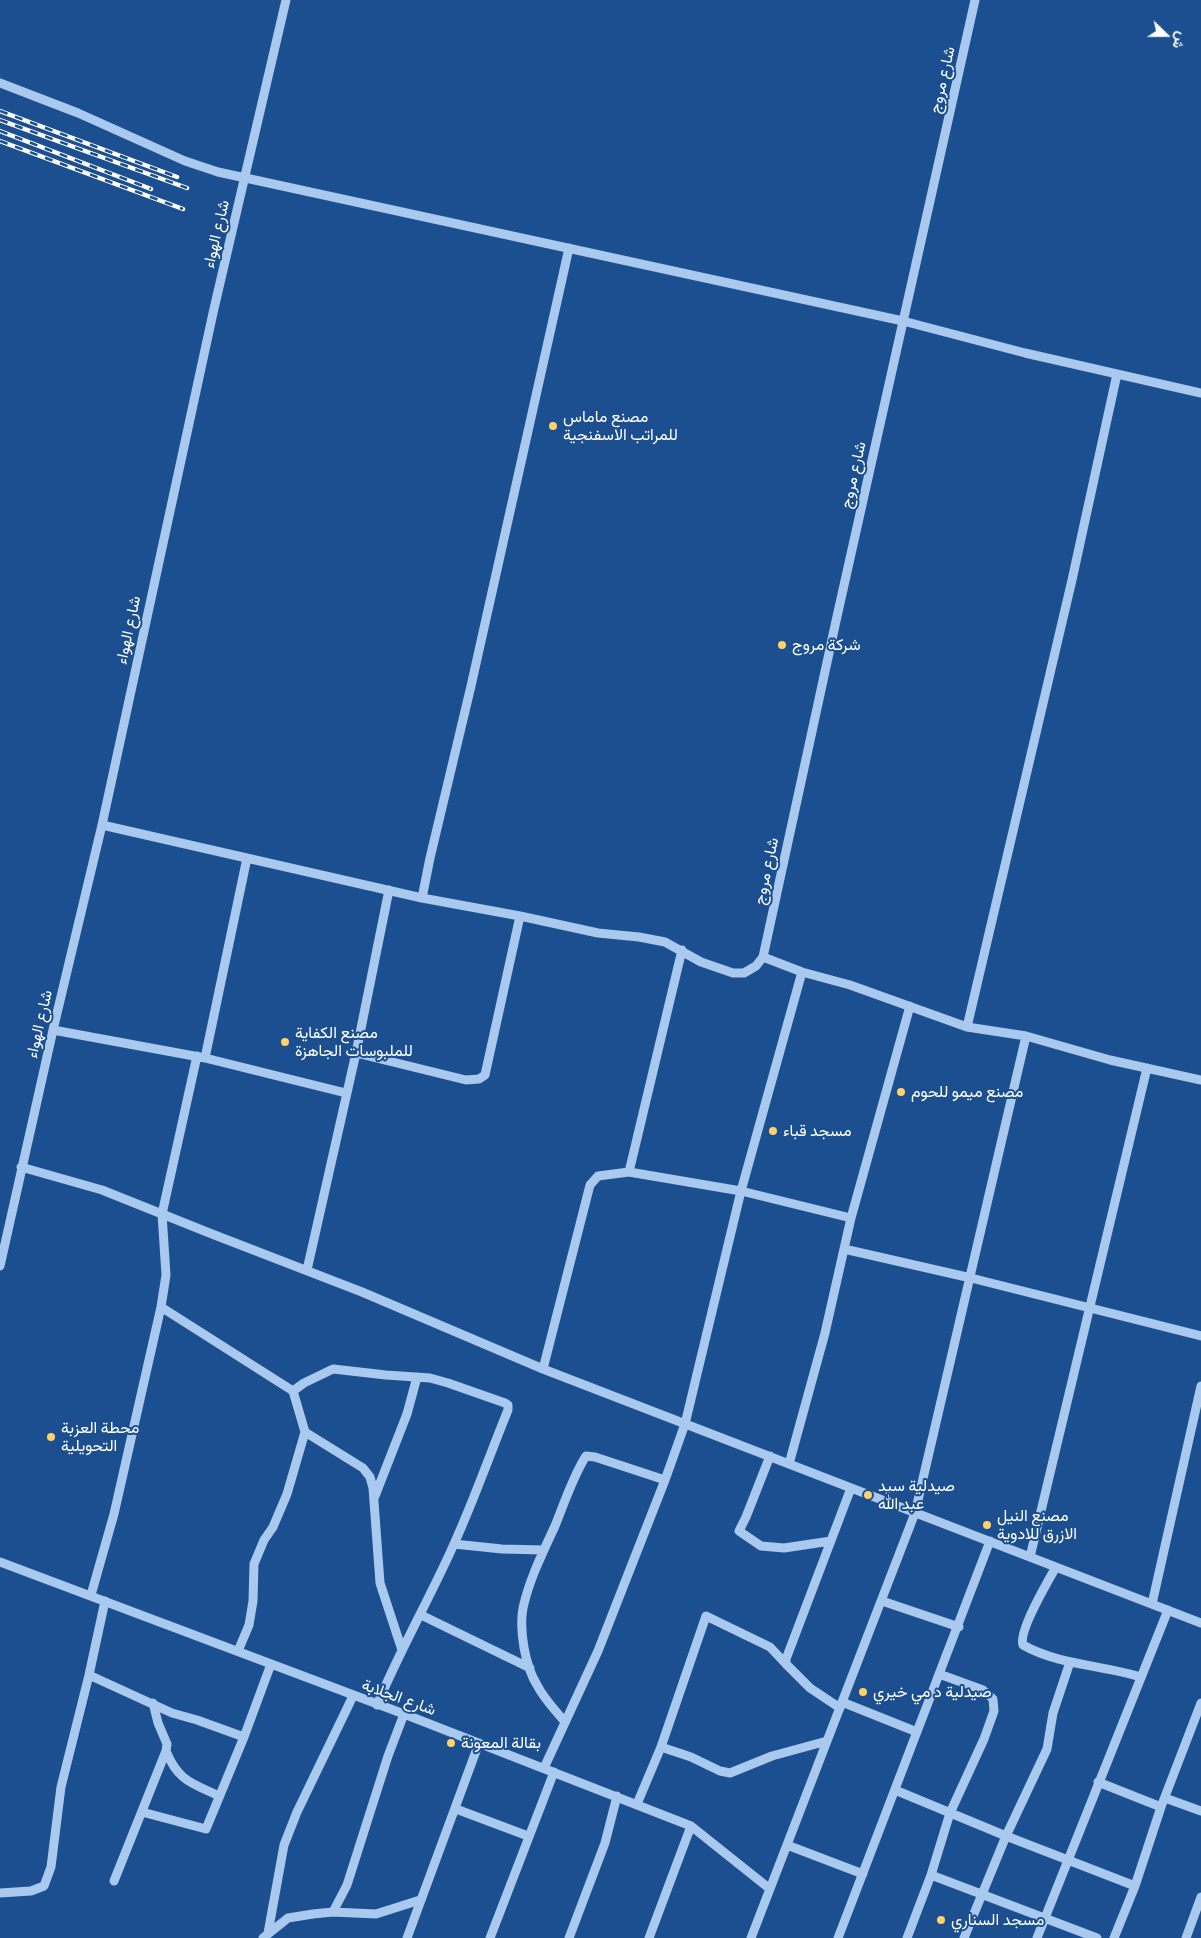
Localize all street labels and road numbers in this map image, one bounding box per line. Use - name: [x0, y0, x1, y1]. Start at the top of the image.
- street label: شارع مروج: [925, 45, 959, 115]
- street label: شارع الهواء: [199, 198, 233, 270]
- street label: شارع مروج: [836, 440, 870, 510]
- street label: شارع الهواء: [111, 594, 145, 666]
- street label: شارع مروج: [750, 836, 782, 906]
- street label: شارع الهواء: [22, 988, 56, 1060]
- street label: شارع الجلابة: [359, 1675, 439, 1719]

